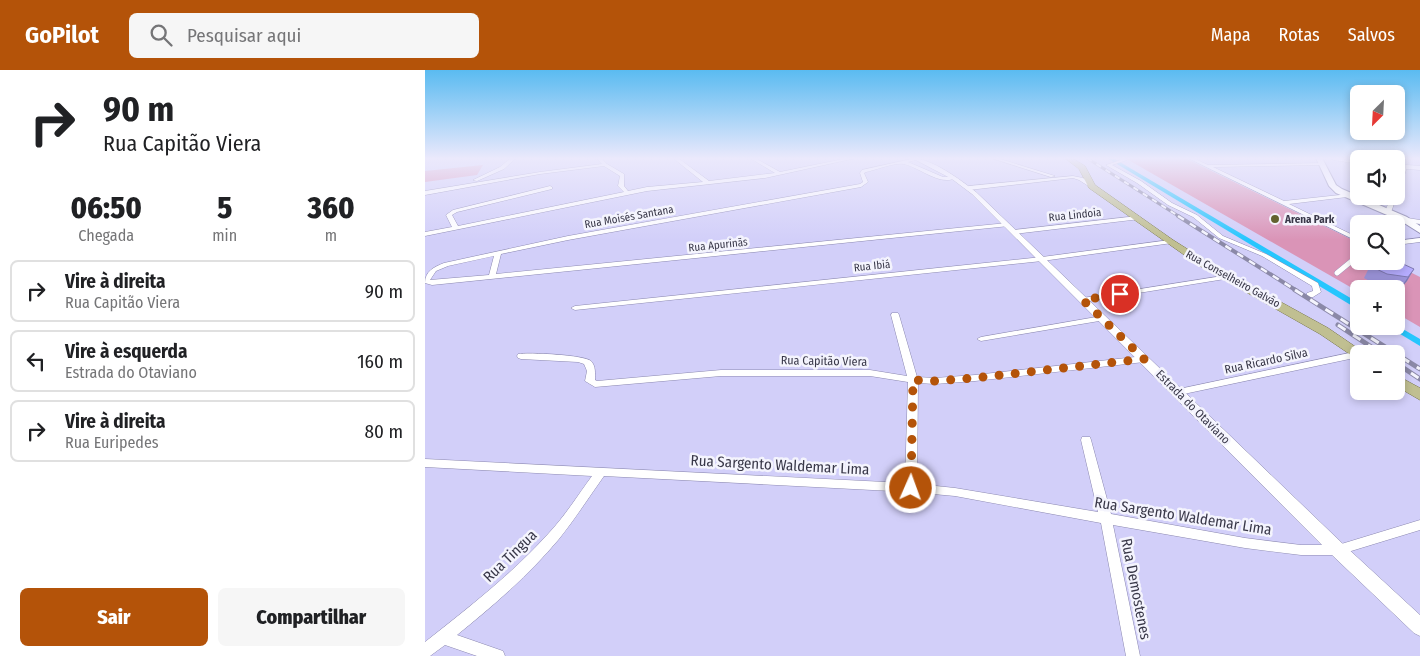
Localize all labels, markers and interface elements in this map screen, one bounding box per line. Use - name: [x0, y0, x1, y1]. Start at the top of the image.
- search box: [129, 13, 479, 58]
- text: GoPilot: [25, 21, 99, 49]
- icon: search: [147, 21, 175, 49]
- text: Pesquisar aqui: [187, 24, 301, 47]
- text: Mapa: [1211, 24, 1251, 46]
- text: Rotas: [1279, 24, 1320, 46]
- text: Salvos: [1348, 24, 1395, 46]
- north arrow: [1350, 85, 1405, 140]
- map controls: [1350, 85, 1405, 400]
- text: 90 m: [103, 88, 174, 130]
- icon: right: [20, 90, 85, 155]
- text: Rua Capitão Viera: [103, 130, 261, 157]
- button: sound: [1350, 150, 1405, 205]
- text: 06:50: [70, 190, 142, 226]
- text: 5: [217, 190, 232, 226]
- text: 360: [308, 190, 355, 226]
- street label: Rua Moisés Santana: [583, 203, 675, 231]
- street label: Rua Lindoia: [1048, 206, 1102, 224]
- marker: Arena Park: [1269, 213, 1281, 225]
- place label: Arena Park: [1284, 213, 1335, 226]
- button: search: [1350, 215, 1405, 270]
- text: Chegada: [78, 226, 134, 245]
- text: min: [212, 226, 237, 245]
- text: m: [325, 226, 337, 245]
- street label: Rua Apurinãs: [688, 235, 749, 255]
- street label: Rua Conselheiro Galvão: [1184, 248, 1283, 310]
- street label: Rua Ibiá: [853, 258, 891, 274]
- text: Vire à direita: [65, 270, 166, 293]
- pin: [1099, 273, 1141, 315]
- icon: right: [22, 277, 50, 305]
- text: 90 m: [365, 280, 403, 303]
- icon: arrive: [1106, 280, 1134, 308]
- button: +: [1350, 280, 1405, 335]
- text: Rua Capitão Viera: [65, 293, 180, 312]
- text: Vire à esquerda: [65, 340, 187, 363]
- street label: Rua Ricardo Silva: [1223, 345, 1309, 377]
- button: −: [1350, 345, 1405, 400]
- icon: left: [22, 347, 50, 375]
- text: 160 m: [357, 350, 403, 373]
- street label: Rua Capitão Viera: [781, 353, 867, 369]
- text: Estrada do Otaviano: [65, 363, 197, 382]
- street label: Estrada do Otaviano: [1153, 367, 1233, 447]
- text: Vire à direita: [65, 410, 166, 433]
- icon: right: [22, 417, 50, 445]
- text: 80 m: [365, 420, 403, 443]
- text: Rua Euripedes: [65, 433, 159, 452]
- street label: Rua Sargento Waldemar Lima: [690, 451, 870, 479]
- position arrow: [884, 461, 936, 513]
- street label: Rua Sargento Waldemar Lima: [1093, 493, 1273, 539]
- street label: Rua Tingua: [479, 526, 541, 586]
- street label: Rua Demostenes: [1117, 537, 1155, 641]
- button: Sair: [20, 588, 208, 646]
- button: Compartilhar: [218, 588, 405, 646]

